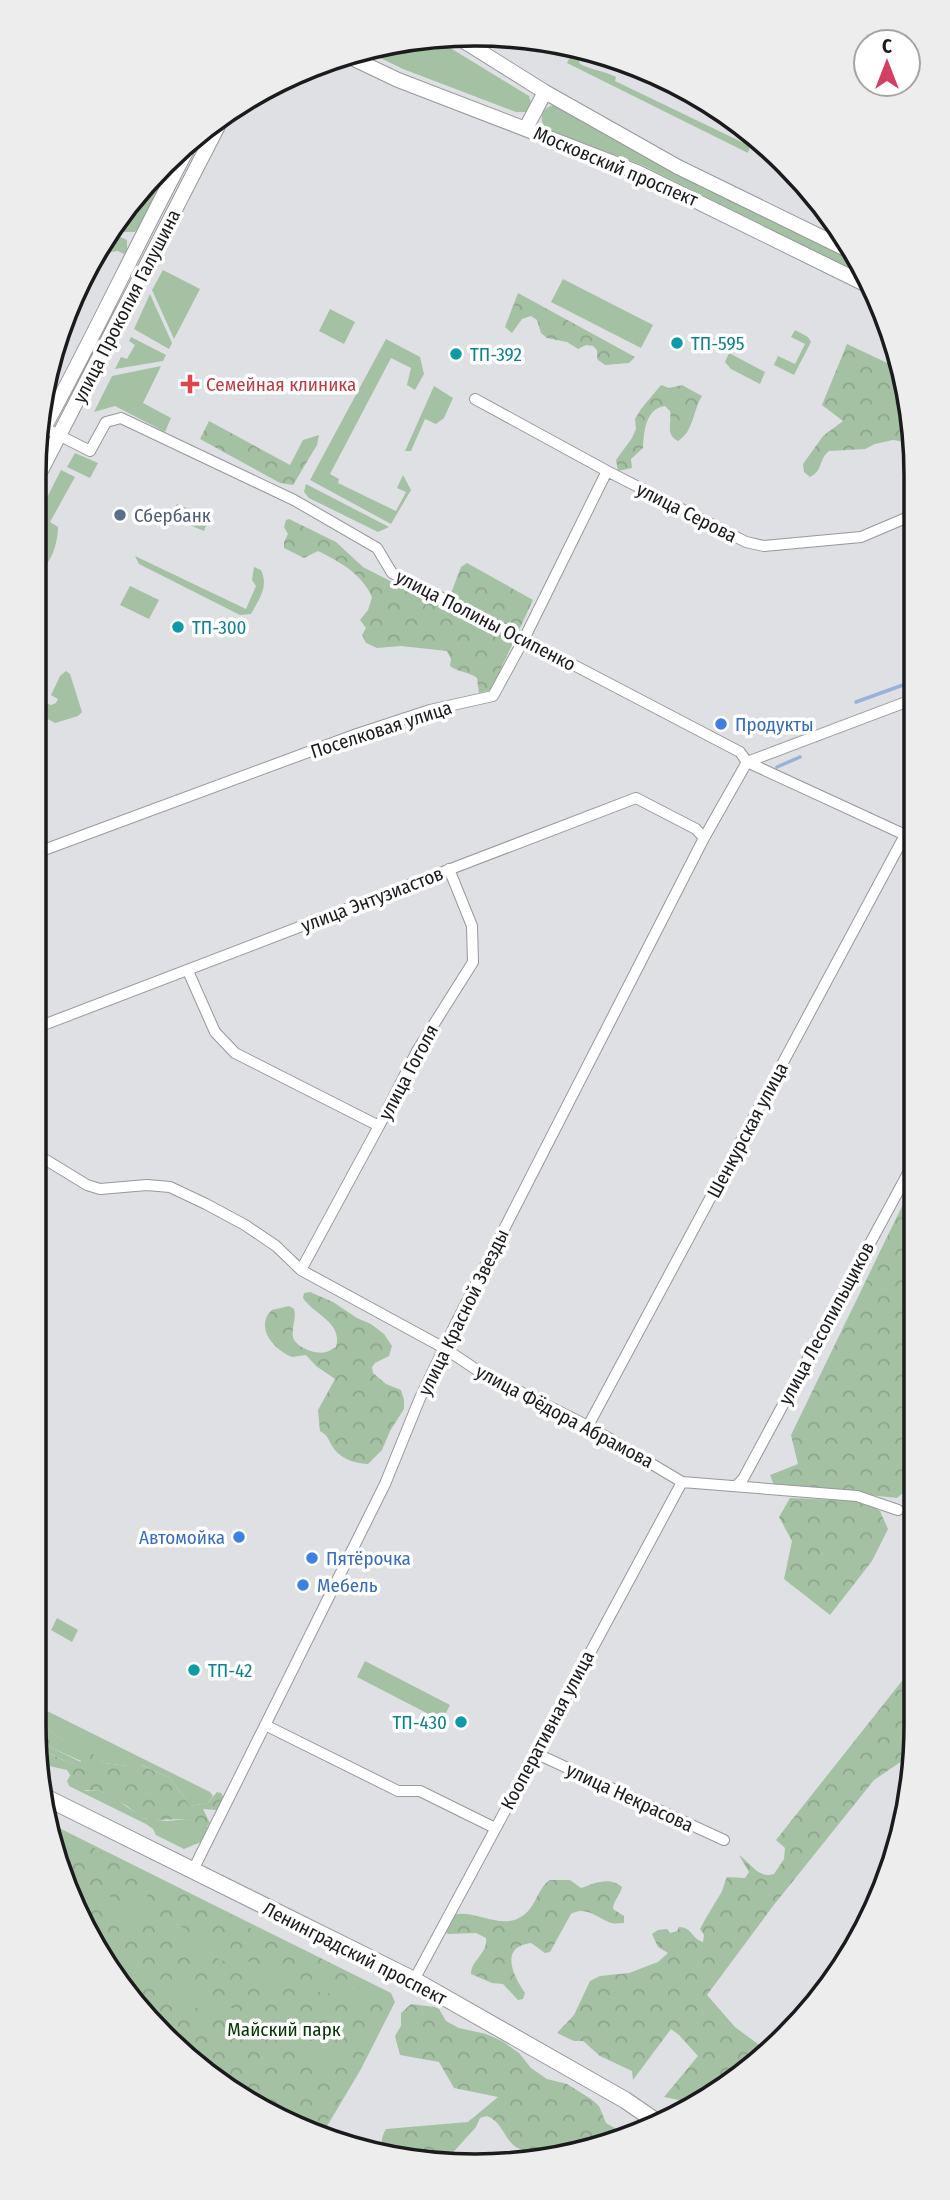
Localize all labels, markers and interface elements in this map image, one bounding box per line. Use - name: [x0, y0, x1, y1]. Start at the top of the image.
- north arrow: [852, 28, 922, 98]
- text: С: [882, 35, 892, 58]
- street label: Московский проспект: [530, 121, 702, 212]
- street label: улица Прокопия Галушина: [68, 206, 185, 407]
- place label: ТП-595: [691, 332, 744, 355]
- marker: ТП-595: [669, 335, 685, 351]
- place label: ТП-392: [470, 343, 522, 366]
- marker: ТП-392: [448, 346, 464, 362]
- place label: Семейная клиника: [206, 373, 356, 396]
- marker: Семейная клиника: [180, 374, 200, 394]
- street label: улица Серова: [633, 477, 741, 548]
- place label: Сбербанк: [134, 504, 211, 527]
- marker: Сбербанк: [112, 507, 128, 523]
- street label: улица Полины Осипенко: [392, 565, 580, 676]
- place label: ТП-300: [192, 616, 247, 639]
- marker: ТП-300: [170, 619, 186, 635]
- street label: Поселковая улица: [308, 696, 455, 763]
- place label: Продукты: [735, 713, 814, 736]
- marker: Продукты: [713, 716, 729, 732]
- street label: улица Энтузиастов: [298, 862, 446, 937]
- street label: улица Гоголя: [374, 1021, 443, 1124]
- street label: Шенкурская улица: [702, 1059, 793, 1202]
- street label: улица Красной Звезды: [413, 1225, 514, 1399]
- street label: улица Лесопильщиков: [774, 1238, 879, 1409]
- street label: улица Фёдора Абрамова: [472, 1360, 658, 1473]
- place label: Автомойка: [139, 1526, 225, 1549]
- marker: Автомойка: [231, 1529, 247, 1545]
- place label: Пятёрочка: [326, 1547, 411, 1570]
- marker: Пятёрочка: [304, 1550, 320, 1566]
- place label: Мебель: [317, 1574, 378, 1597]
- marker: Мебель: [295, 1577, 311, 1593]
- street label: Кооперативная улица: [496, 1647, 599, 1814]
- place label: ТП-42: [208, 1659, 252, 1682]
- marker: ТП-42: [186, 1662, 202, 1678]
- place label: ТП-430: [393, 1711, 447, 1734]
- marker: ТП-430: [453, 1714, 469, 1730]
- street label: улица Некрасова: [563, 1758, 697, 1837]
- street label: Ленинградский проспект: [259, 1897, 451, 2010]
- park label: Майский парк: [227, 2018, 341, 2041]

